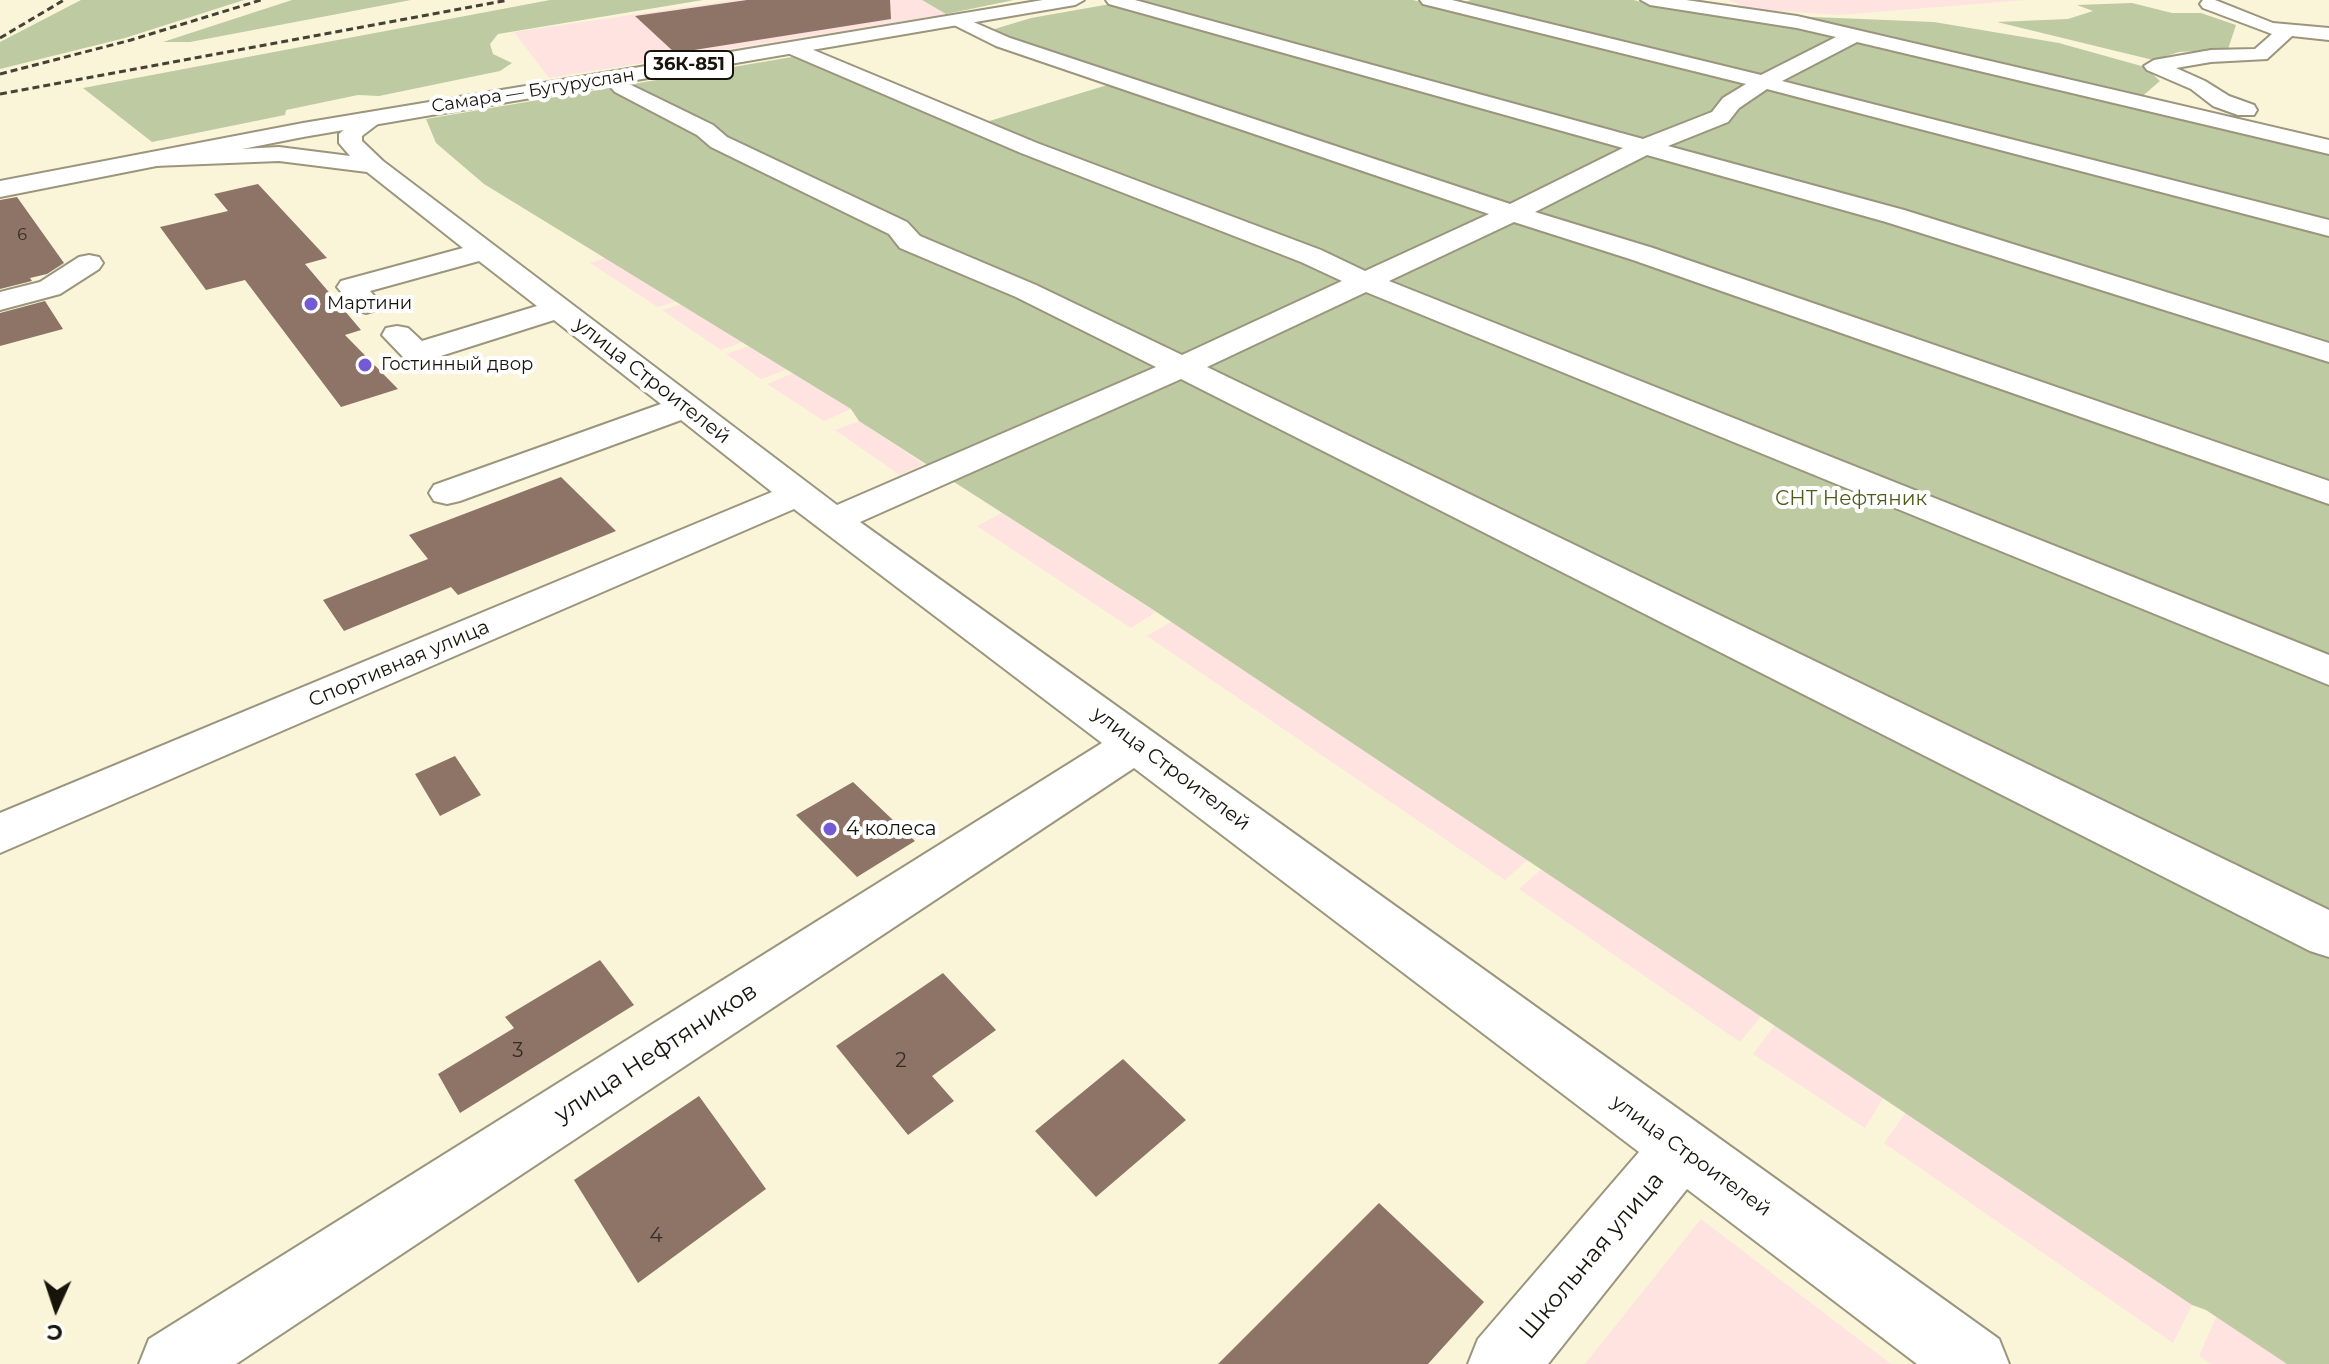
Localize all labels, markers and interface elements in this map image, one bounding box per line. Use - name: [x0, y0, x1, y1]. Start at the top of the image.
- road number: 36К-851: [645, 51, 733, 79]
- street label: Самара — Бугуруслан: [430, 64, 636, 118]
- house number: 6: [17, 225, 27, 245]
- place label: Мартини: [327, 293, 412, 315]
- marker: Мартини: [302, 295, 320, 313]
- street label: улица Строителей: [569, 313, 735, 449]
- place label: Гостинный двор: [381, 354, 533, 376]
- marker: Гостинный двор: [356, 356, 374, 374]
- park label: СНТ Нефтяник: [1775, 487, 1927, 511]
- street label: Спортивная улица: [305, 615, 493, 713]
- street label: улица Строителей: [1087, 702, 1255, 836]
- place label: 4 колеса: [846, 817, 936, 841]
- marker: 4 колеса: [821, 820, 839, 838]
- street label: улица Нефтяников: [549, 977, 763, 1129]
- house number: 3: [512, 1039, 524, 1063]
- house number: 2: [895, 1049, 907, 1073]
- street label: улица Строителей: [1607, 1090, 1775, 1222]
- street label: Школьная улица: [1514, 1166, 1670, 1346]
- house number: 4: [649, 1224, 663, 1248]
- north arrow: [16, 1268, 96, 1348]
- text: С: [46, 1319, 63, 1346]

